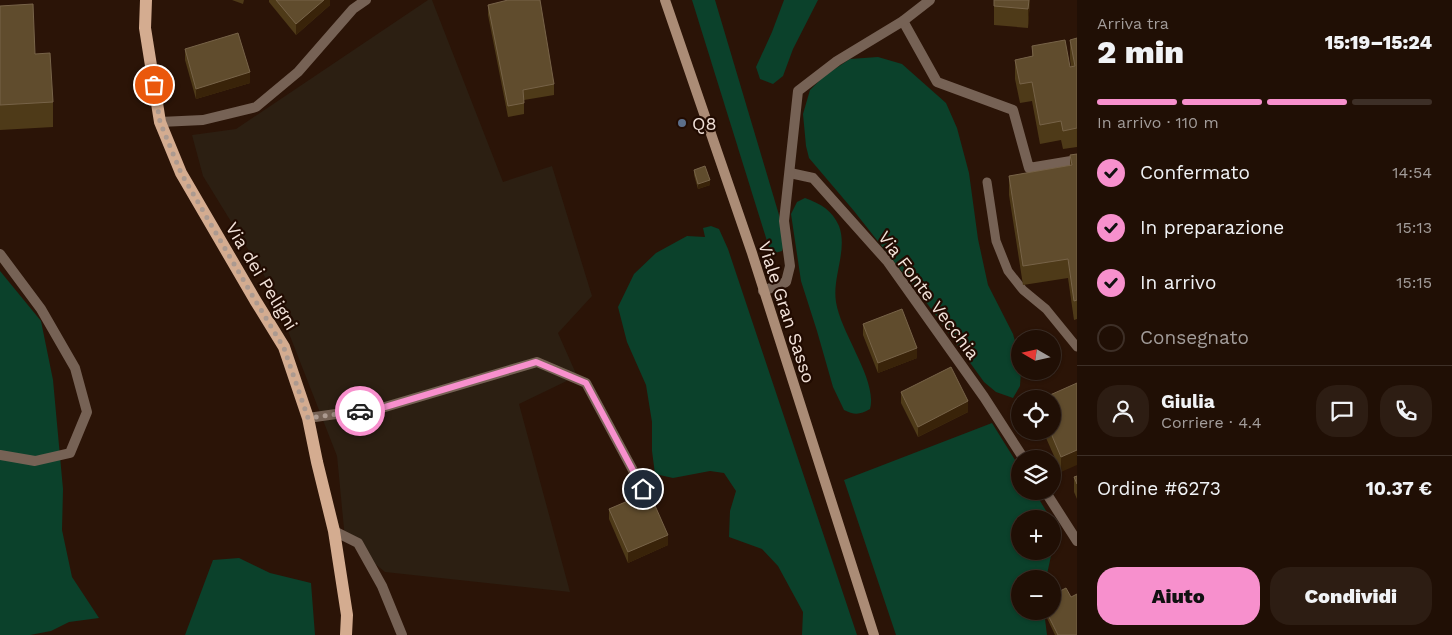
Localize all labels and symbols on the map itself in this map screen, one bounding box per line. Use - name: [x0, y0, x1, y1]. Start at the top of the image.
- pin: [133, 64, 175, 106]
- place label: Q8: [692, 113, 717, 134]
- marker: Q8: [676, 117, 688, 129]
- street label: Via dei Peligni: [222, 218, 302, 334]
- street label: Via Fonte Vecchia: [874, 227, 984, 363]
- street label: Viale Gran Sasso: [754, 239, 820, 385]
- north arrow: [1011, 330, 1061, 380]
- courier: [335, 386, 385, 436]
- pin: [622, 468, 664, 510]

